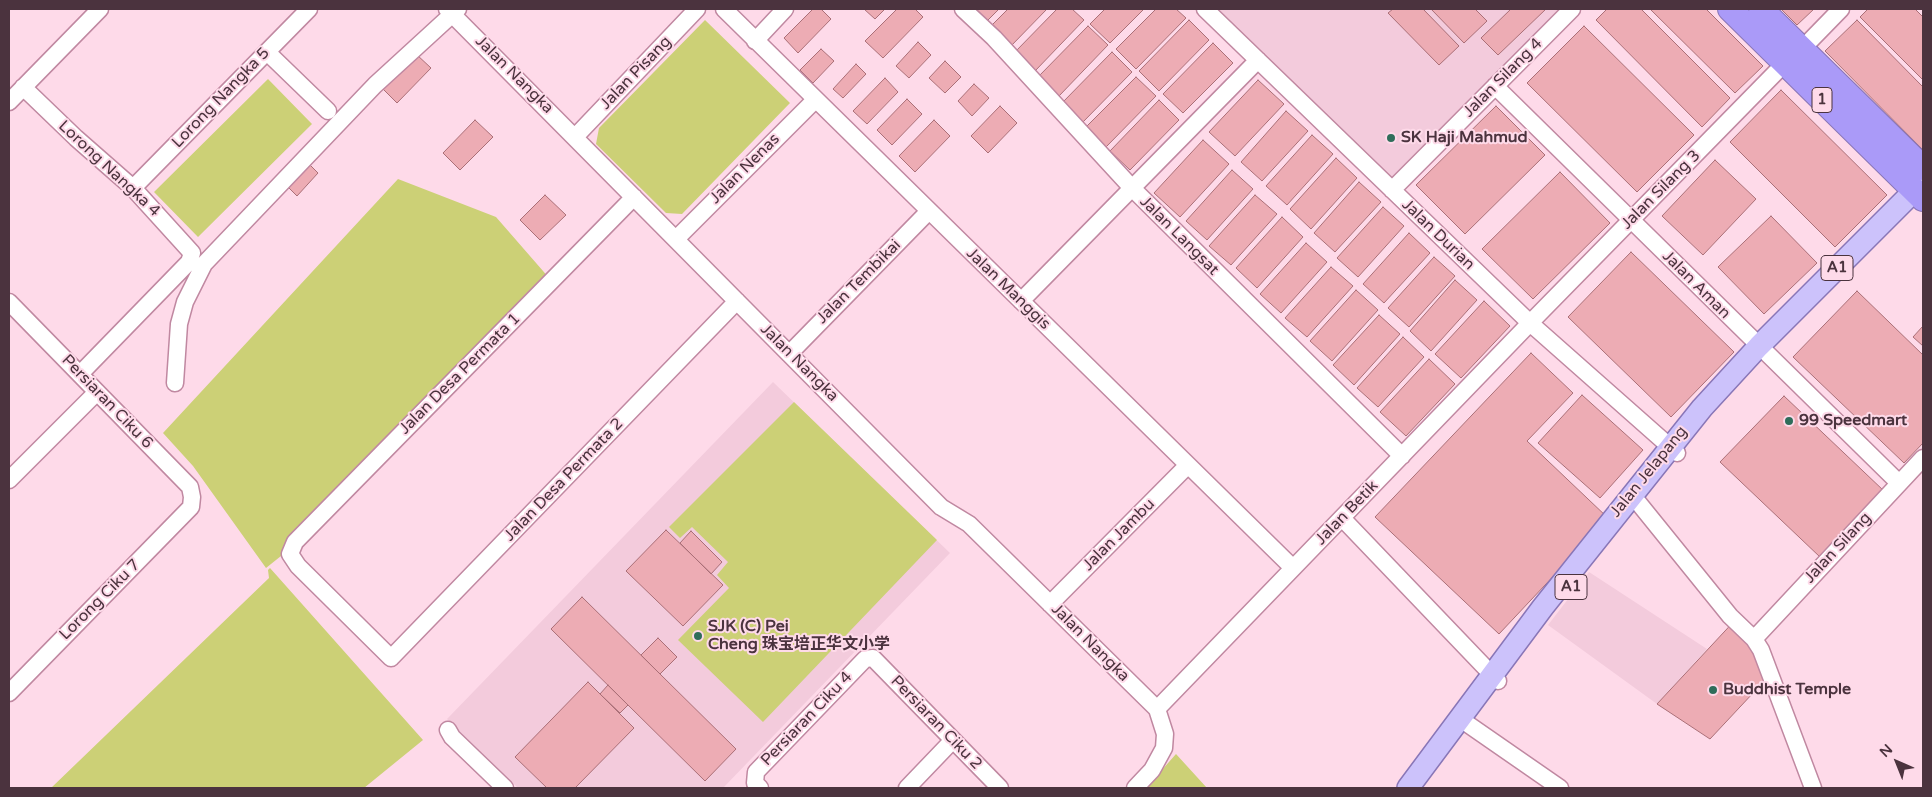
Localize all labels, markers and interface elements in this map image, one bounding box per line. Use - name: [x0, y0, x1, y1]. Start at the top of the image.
- street label: Jalan Nangka: [471, 32, 557, 118]
- street label: Jalan Pisang: [596, 32, 676, 114]
- street label: Jalan Silang 4: [1459, 34, 1547, 122]
- street label: Lorong Nangka 5: [168, 44, 274, 152]
- road number: 1: [1812, 88, 1832, 112]
- street label: Lorong Nangka 4: [54, 117, 164, 221]
- place label: SK Haji Mahmud: [1401, 128, 1528, 148]
- street label: Jalan Nenas: [706, 130, 784, 208]
- marker: SK Haji Mahmud: [1385, 132, 1397, 144]
- street label: Jalan Silang 3: [1617, 146, 1705, 234]
- street label: Jalan Langsat: [1135, 192, 1223, 280]
- street label: Jalan Durian: [1398, 196, 1478, 274]
- street label: Jalan Tembikai: [813, 236, 905, 328]
- street label: Jalan Manggis: [962, 244, 1054, 334]
- street label: Jalan Aman: [1658, 247, 1734, 323]
- road number: A1: [1821, 256, 1853, 280]
- street label: Jalan Desa Permata 1: [395, 309, 525, 439]
- street label: Jalan Nangka: [756, 320, 842, 406]
- street label: Persiaran Ciku 6: [57, 351, 157, 453]
- place label: 99 Speedmart: [1799, 411, 1907, 431]
- street label: Jalan Desa Permata 2: [500, 415, 628, 545]
- marker: 99 Speedmart: [1783, 415, 1795, 427]
- street label: Jalan Jelapang: [1606, 423, 1692, 521]
- street label: Jalan Betik: [1312, 477, 1382, 549]
- street label: Jalan Jambu: [1079, 495, 1159, 575]
- street label: Jalan Silang: [1800, 509, 1876, 587]
- street label: Lorong Ciku 7: [56, 556, 144, 644]
- road number: A1: [1555, 574, 1587, 600]
- street label: Jalan Nangka: [1047, 600, 1133, 686]
- place label: SJK (C) Pei Cheng 珠宝培正华文小学: [708, 617, 890, 655]
- marker: SJK (C) Pei Cheng 珠宝培正华文小学: [692, 630, 704, 642]
- street label: Persiaran Ciku 4: [757, 668, 857, 770]
- street label: Persiaran Ciku 2: [886, 672, 986, 774]
- place label: Buddhist Temple: [1723, 680, 1851, 700]
- marker: Buddhist Temple: [1707, 684, 1719, 696]
- north arrow: [1872, 737, 1922, 787]
- text: N: [1876, 741, 1896, 761]

